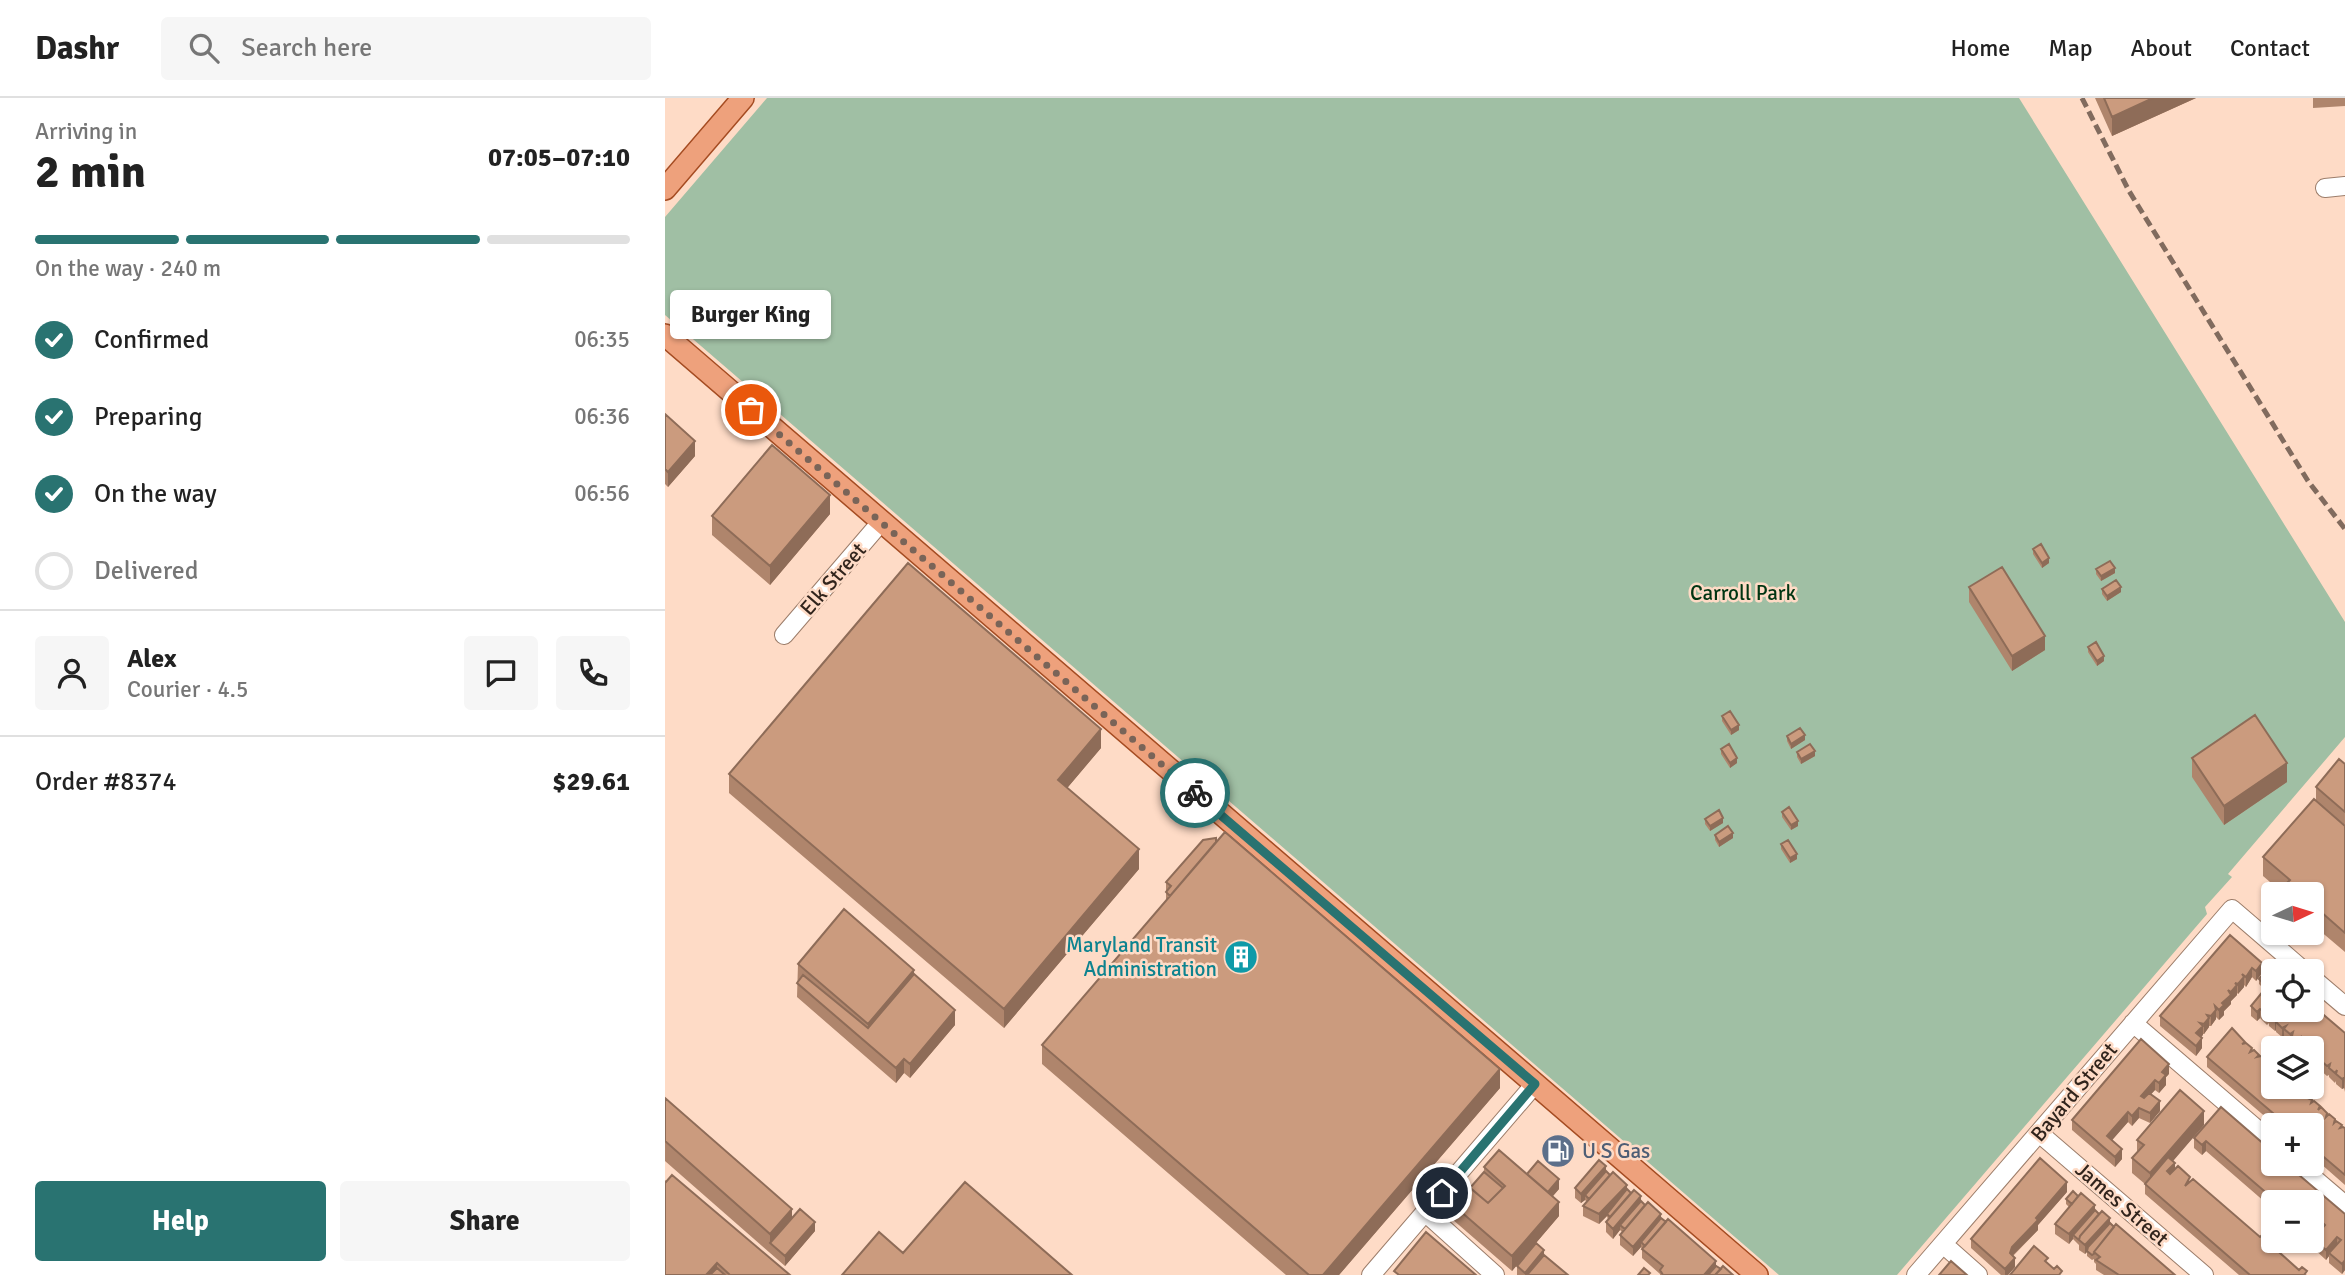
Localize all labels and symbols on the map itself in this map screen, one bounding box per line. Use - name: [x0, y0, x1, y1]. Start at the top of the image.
- callout: Burger King: [671, 291, 831, 340]
- pin: [721, 380, 781, 440]
- street label: Elk Street: [794, 537, 872, 621]
- park label: Carroll Park: [1690, 580, 1797, 606]
- courier: [1160, 758, 1230, 828]
- north arrow: [2261, 882, 2324, 945]
- place label: Maryland Transit Administration: [1066, 932, 1217, 982]
- building icon: Maryland Transit Administration: [1222, 938, 1260, 976]
- street label: Bayard Street: [2025, 1037, 2123, 1147]
- fuel station icon: U S Gas: [1539, 1132, 1577, 1170]
- place label: U S Gas: [1582, 1138, 1650, 1164]
- street label: James Street: [2070, 1156, 2174, 1252]
- pin: [1412, 1163, 1472, 1223]

